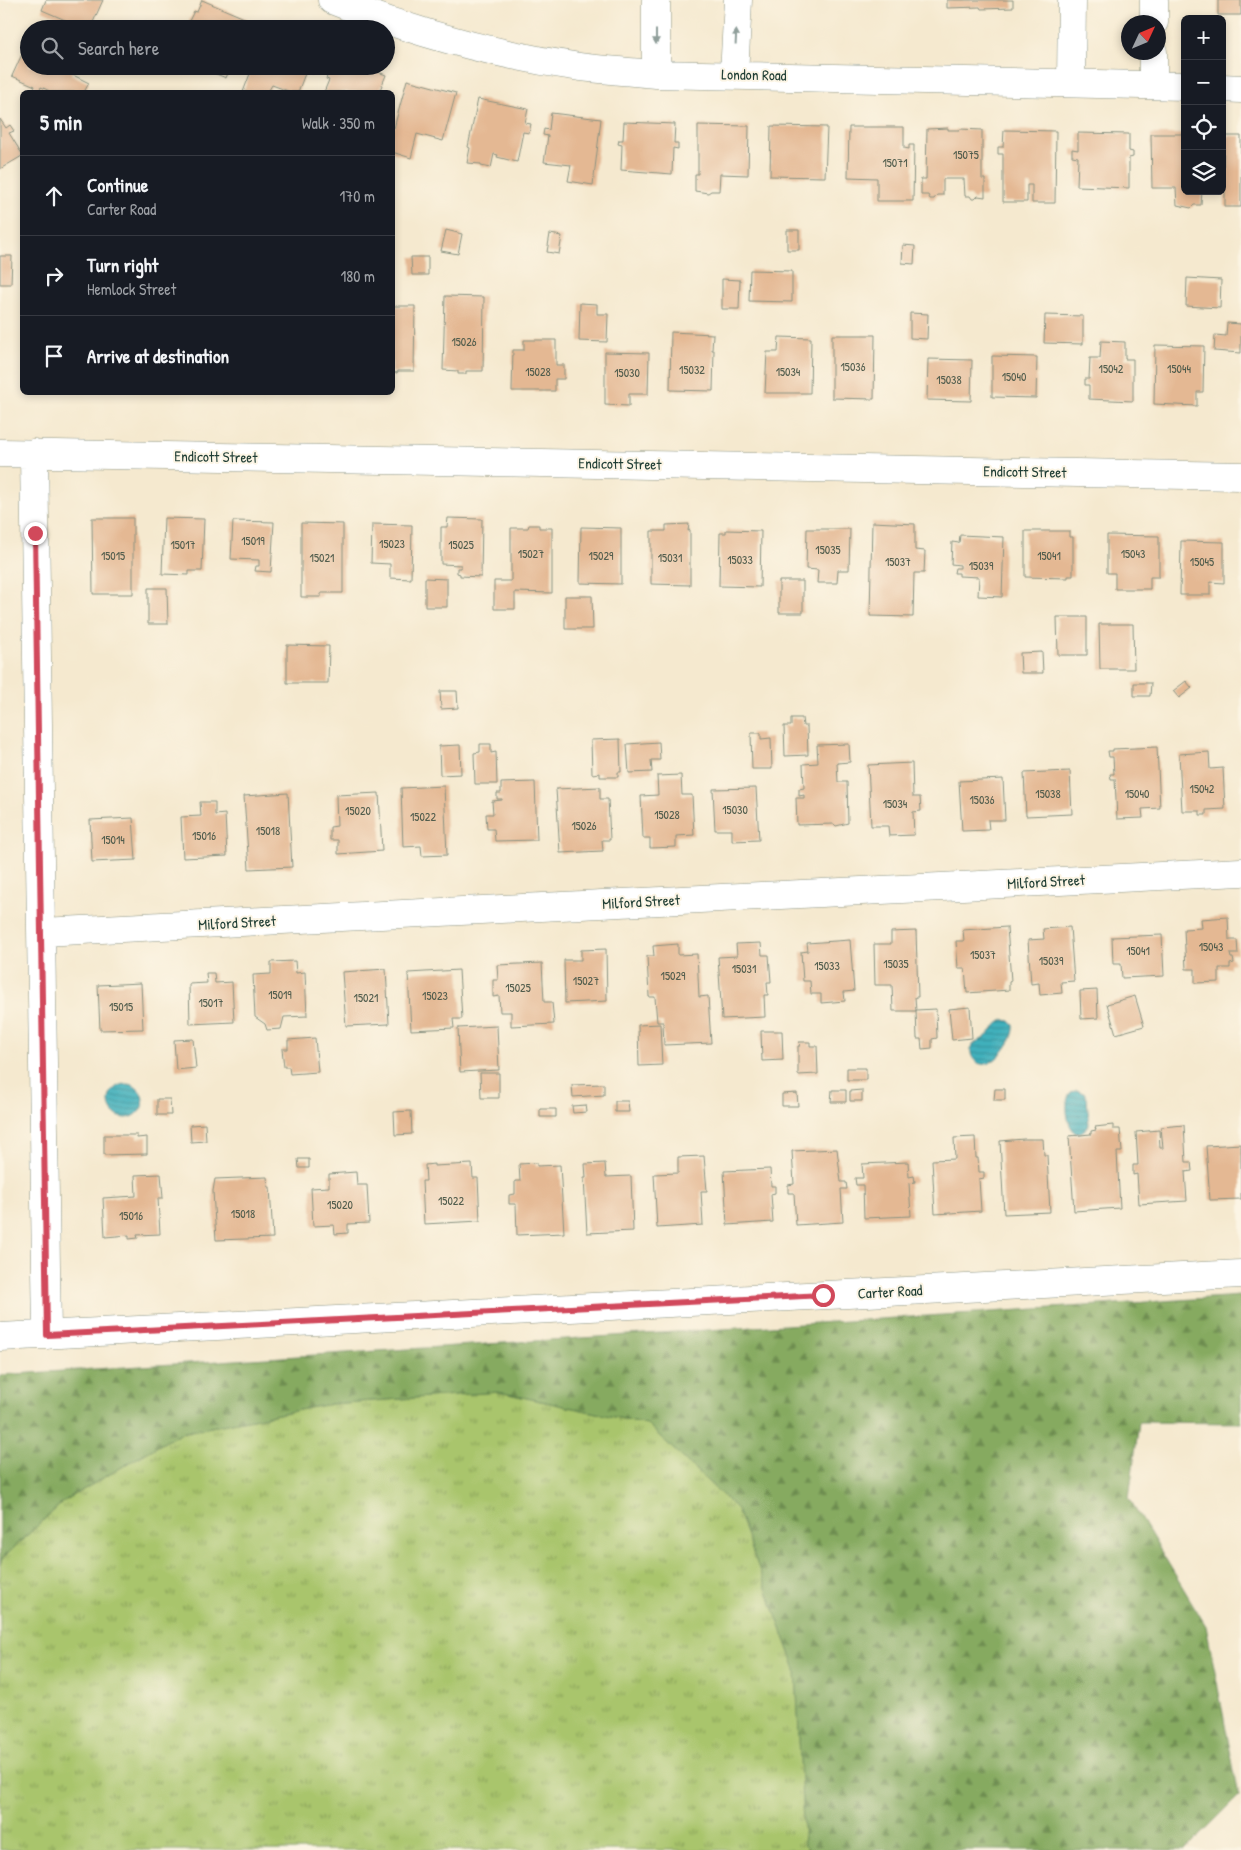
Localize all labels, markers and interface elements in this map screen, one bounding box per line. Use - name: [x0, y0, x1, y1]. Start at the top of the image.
- north arrow: [1121, 15, 1166, 60]
- map controls: [1181, 15, 1226, 195]
- button: +: [1181, 15, 1226, 60]
- search box: [20, 20, 395, 75]
- one-way arrow: [652, 29, 660, 45]
- one-way arrow: [732, 29, 740, 45]
- icon: search: [38, 34, 66, 62]
- text: Search here: [78, 35, 159, 61]
- button: −: [1181, 60, 1226, 105]
- street label: London Road: [721, 63, 787, 86]
- button: locate: [1181, 105, 1226, 150]
- text: 5 min: [40, 108, 82, 137]
- text: Walk · 350 m: [302, 112, 375, 134]
- house number: 15075: [953, 146, 979, 163]
- button: layers: [1181, 150, 1226, 195]
- house number: 15071: [882, 154, 908, 171]
- text: Continue: [87, 172, 148, 198]
- icon: ahead: [40, 182, 68, 210]
- text: 170 m: [340, 185, 375, 207]
- text: Carter Road: [87, 198, 156, 220]
- text: Turn right: [87, 252, 158, 278]
- icon: right: [40, 262, 68, 290]
- text: 180 m: [341, 265, 375, 287]
- text: Hemlock Street: [87, 278, 176, 300]
- house number: 15026: [451, 333, 477, 350]
- icon: arrive: [40, 342, 68, 370]
- text: Arrive at destination: [87, 343, 229, 369]
- house number: 15036: [841, 358, 866, 375]
- house number: 15042: [1099, 360, 1124, 377]
- house number: 15044: [1167, 360, 1191, 377]
- house number: 15032: [679, 361, 705, 378]
- house number: 15028: [525, 363, 551, 380]
- house number: 15034: [776, 363, 801, 380]
- house number: 15030: [614, 364, 640, 381]
- house number: 15040: [1002, 368, 1026, 385]
- house number: 15038: [936, 371, 962, 388]
- street label: Endicott Street: [174, 445, 259, 468]
- street label: Endicott Street: [578, 452, 663, 475]
- street label: Endicott Street: [983, 460, 1068, 483]
- route end: [24, 522, 47, 545]
- house number: 15019: [241, 532, 265, 549]
- house number: 15023: [379, 535, 405, 552]
- house number: 15017: [170, 536, 196, 553]
- house number: 15025: [448, 536, 474, 553]
- house number: 15035: [815, 541, 841, 558]
- house number: 15027: [518, 545, 544, 562]
- house number: 15043: [1121, 545, 1145, 562]
- house number: 15015: [101, 547, 125, 564]
- house number: 15029: [589, 547, 614, 564]
- house number: 15041: [1037, 547, 1061, 564]
- house number: 15021: [310, 549, 334, 566]
- house number: 15031: [658, 549, 682, 566]
- house number: 15033: [727, 551, 753, 568]
- house number: 15037: [885, 553, 911, 570]
- house number: 15045: [1190, 553, 1214, 570]
- house number: 15039: [969, 557, 994, 574]
- house number: 15042: [1190, 780, 1215, 797]
- house number: 15038: [1035, 785, 1061, 802]
- house number: 15040: [1125, 785, 1149, 802]
- house number: 15036: [970, 791, 995, 808]
- house number: 15034: [883, 795, 908, 812]
- house number: 15030: [722, 801, 748, 818]
- house number: 15020: [345, 802, 371, 819]
- house number: 15028: [654, 806, 680, 823]
- house number: 15022: [410, 808, 436, 825]
- house number: 15026: [571, 817, 597, 834]
- house number: 15018: [256, 822, 280, 839]
- house number: 15016: [192, 827, 216, 844]
- house number: 15014: [101, 831, 125, 848]
- street label: Milford Street: [1007, 869, 1086, 894]
- street label: Milford Street: [602, 889, 681, 914]
- street label: Milford Street: [198, 910, 277, 935]
- house number: 15043: [1199, 938, 1223, 955]
- house number: 15041: [1126, 942, 1150, 959]
- house number: 15037: [970, 946, 996, 963]
- house number: 15039: [1039, 952, 1064, 969]
- house number: 15035: [883, 955, 909, 972]
- house number: 15033: [814, 957, 840, 974]
- house number: 15031: [732, 960, 756, 977]
- house number: 15029: [661, 967, 686, 984]
- house number: 15027: [573, 972, 599, 989]
- house number: 15025: [505, 979, 531, 996]
- house number: 15019: [268, 986, 292, 1003]
- house number: 15023: [422, 987, 448, 1004]
- house number: 15021: [354, 989, 378, 1006]
- house number: 15017: [198, 994, 224, 1011]
- house number: 15015: [109, 998, 133, 1015]
- house number: 15022: [438, 1192, 464, 1209]
- house number: 15020: [327, 1196, 353, 1213]
- house number: 15018: [231, 1205, 255, 1222]
- house number: 15016: [119, 1207, 143, 1224]
- street label: Carter Road: [857, 1279, 923, 1304]
- route start: [812, 1284, 835, 1307]

